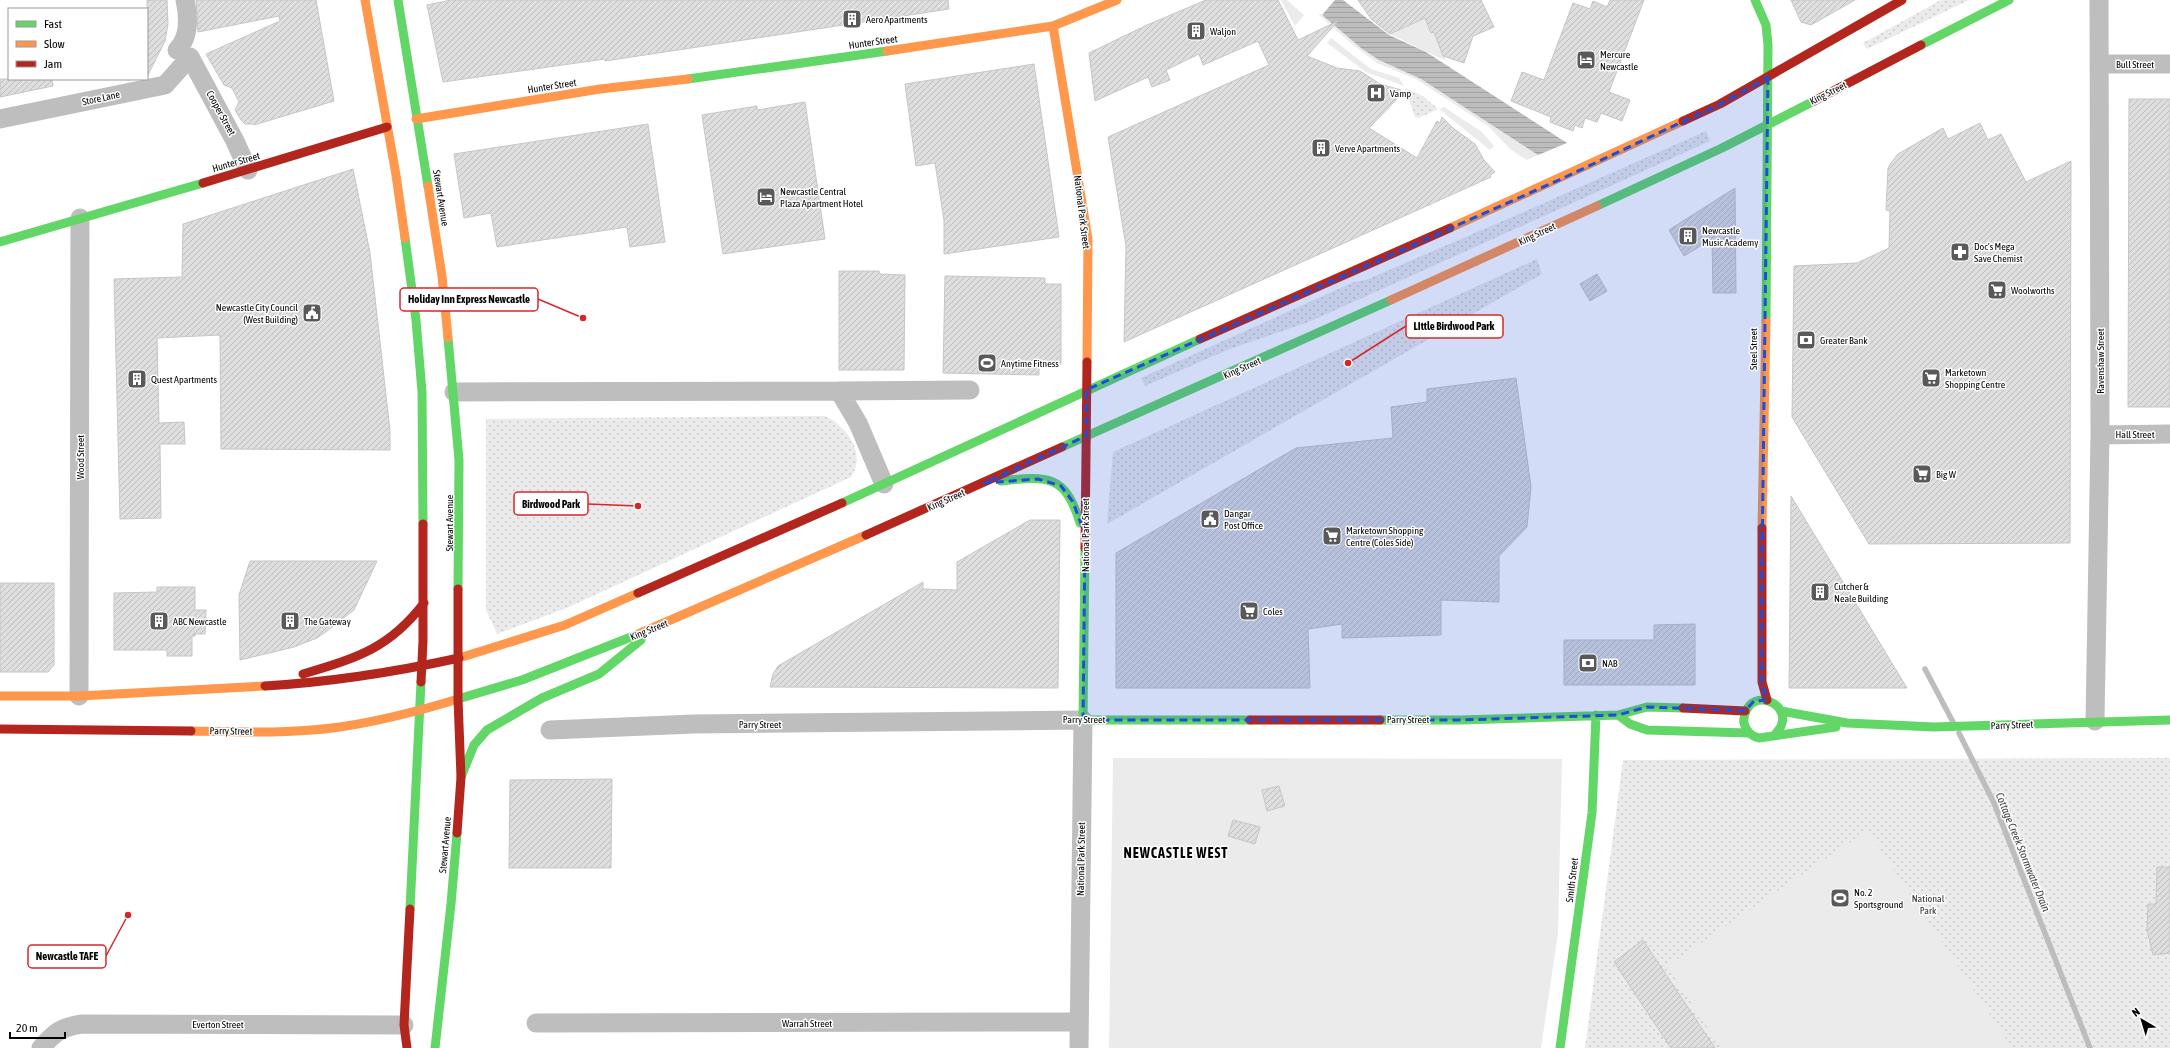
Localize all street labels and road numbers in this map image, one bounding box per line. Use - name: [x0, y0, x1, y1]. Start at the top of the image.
- street label: Hunter Street: [848, 33, 898, 51]
- street label: Bull Street: [2116, 59, 2154, 70]
- street label: Hunter Street: [527, 77, 577, 95]
- street label: King Street: [1808, 79, 1848, 107]
- street label: Store Lane: [81, 89, 121, 107]
- street label: Cooper Street: [204, 89, 238, 137]
- street label: Hunter Street: [211, 150, 261, 174]
- street label: Stewart Avenue: [431, 169, 451, 227]
- street label: National Park Street: [1072, 175, 1092, 249]
- street label: King Street: [1517, 221, 1557, 247]
- street label: Steel Street: [1748, 328, 1759, 370]
- street label: Ravenshaw Street: [2095, 328, 2106, 394]
- street label: King Street: [1222, 355, 1262, 381]
- street label: Hall Street: [2115, 429, 2155, 440]
- street label: Wood Street: [75, 435, 86, 479]
- street label: King Street: [926, 487, 966, 513]
- street label: Stewart Avenue: [444, 494, 455, 551]
- street label: National Park Street: [1080, 498, 1091, 572]
- street label: King Street: [629, 617, 670, 643]
- street label: Parry Street: [1063, 714, 1105, 725]
- street label: Parry Street: [1387, 714, 1429, 725]
- street label: Parry Street: [739, 719, 781, 730]
- street label: Parry Street: [1990, 719, 2034, 731]
- street label: Parry Street: [210, 725, 253, 737]
- street label: Stewart Avenue: [437, 816, 453, 874]
- street label: National Park Street: [1075, 822, 1087, 896]
- street label: Smith Street: [1564, 857, 1580, 903]
- street label: Warrah Street: [782, 1018, 832, 1029]
- street label: Everton Street: [192, 1019, 244, 1030]

